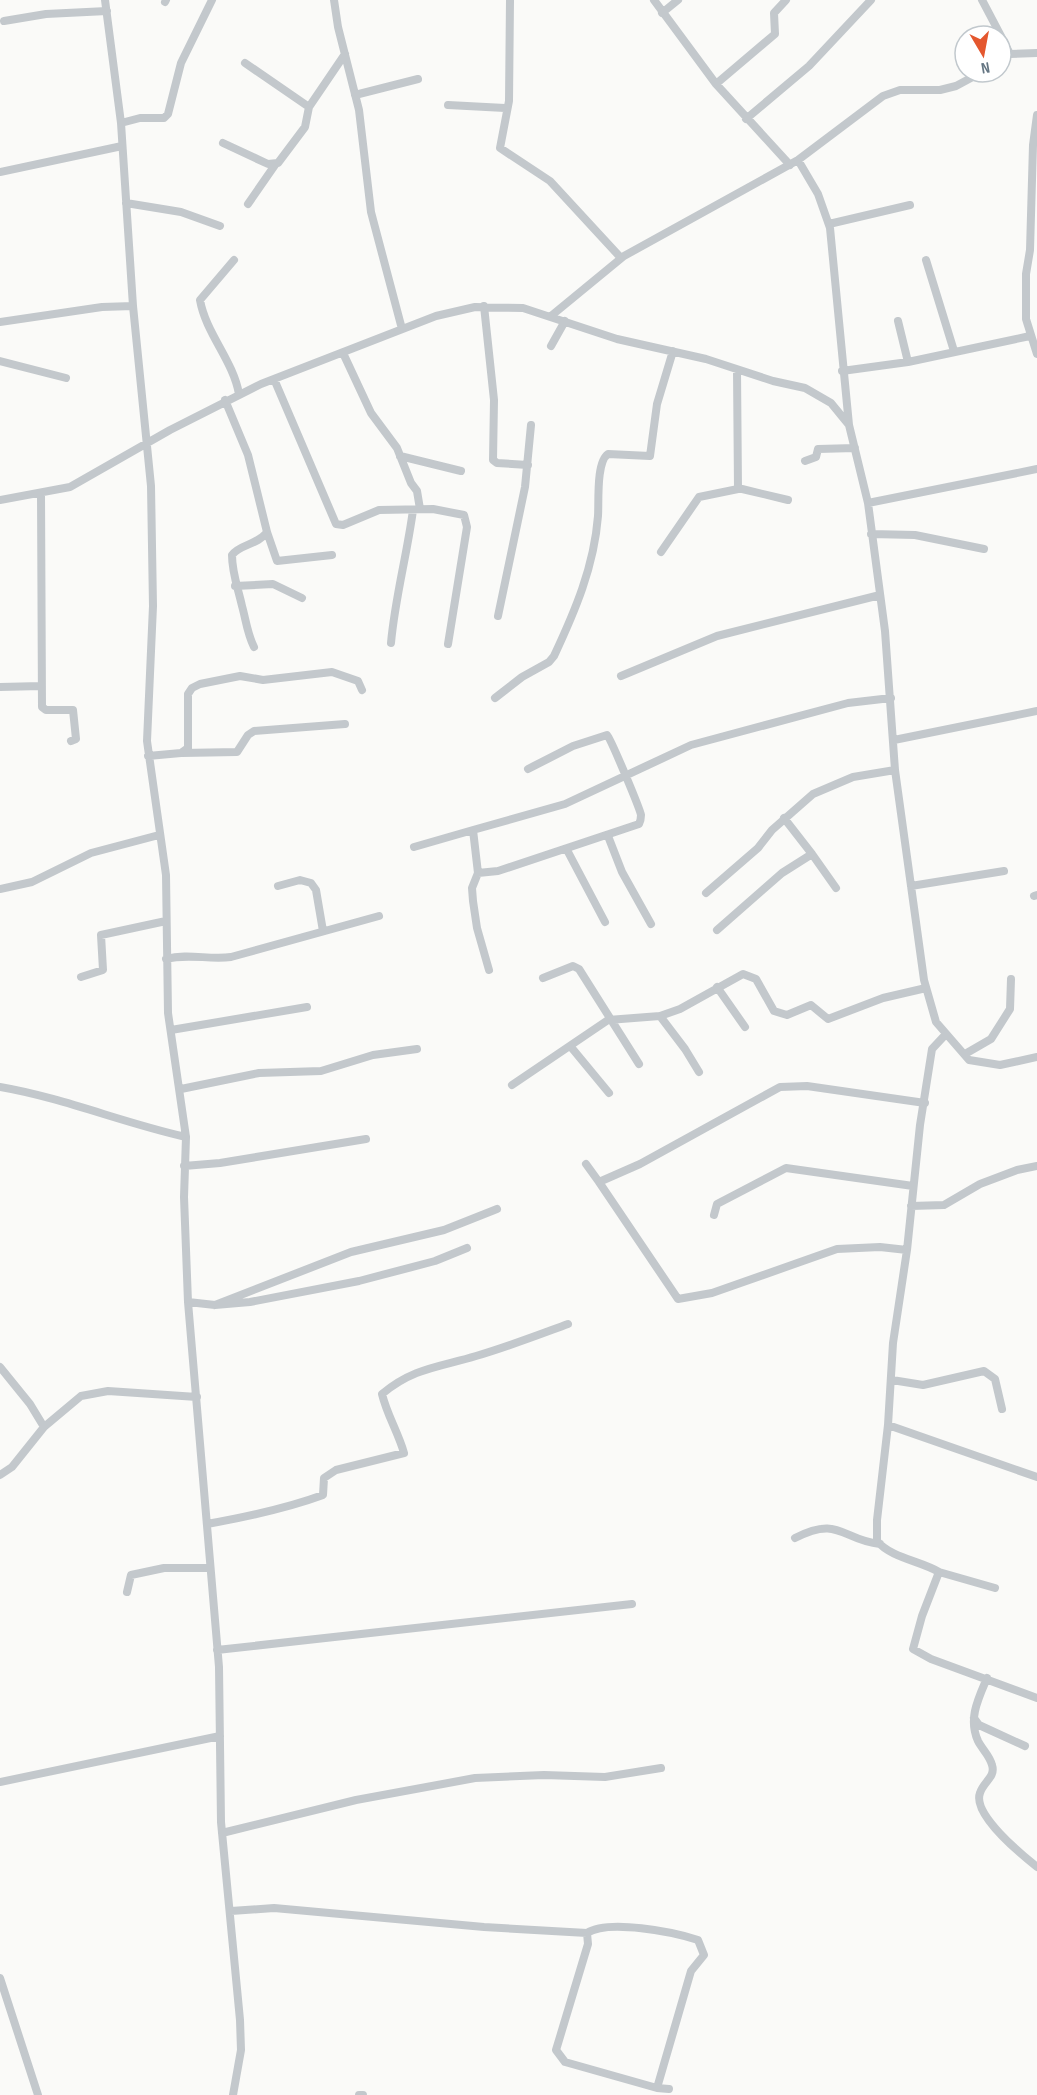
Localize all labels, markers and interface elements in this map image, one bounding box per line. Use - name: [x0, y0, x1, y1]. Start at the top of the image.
- north arrow: [953, 24, 1013, 84]
- text: N: [979, 57, 991, 77]

